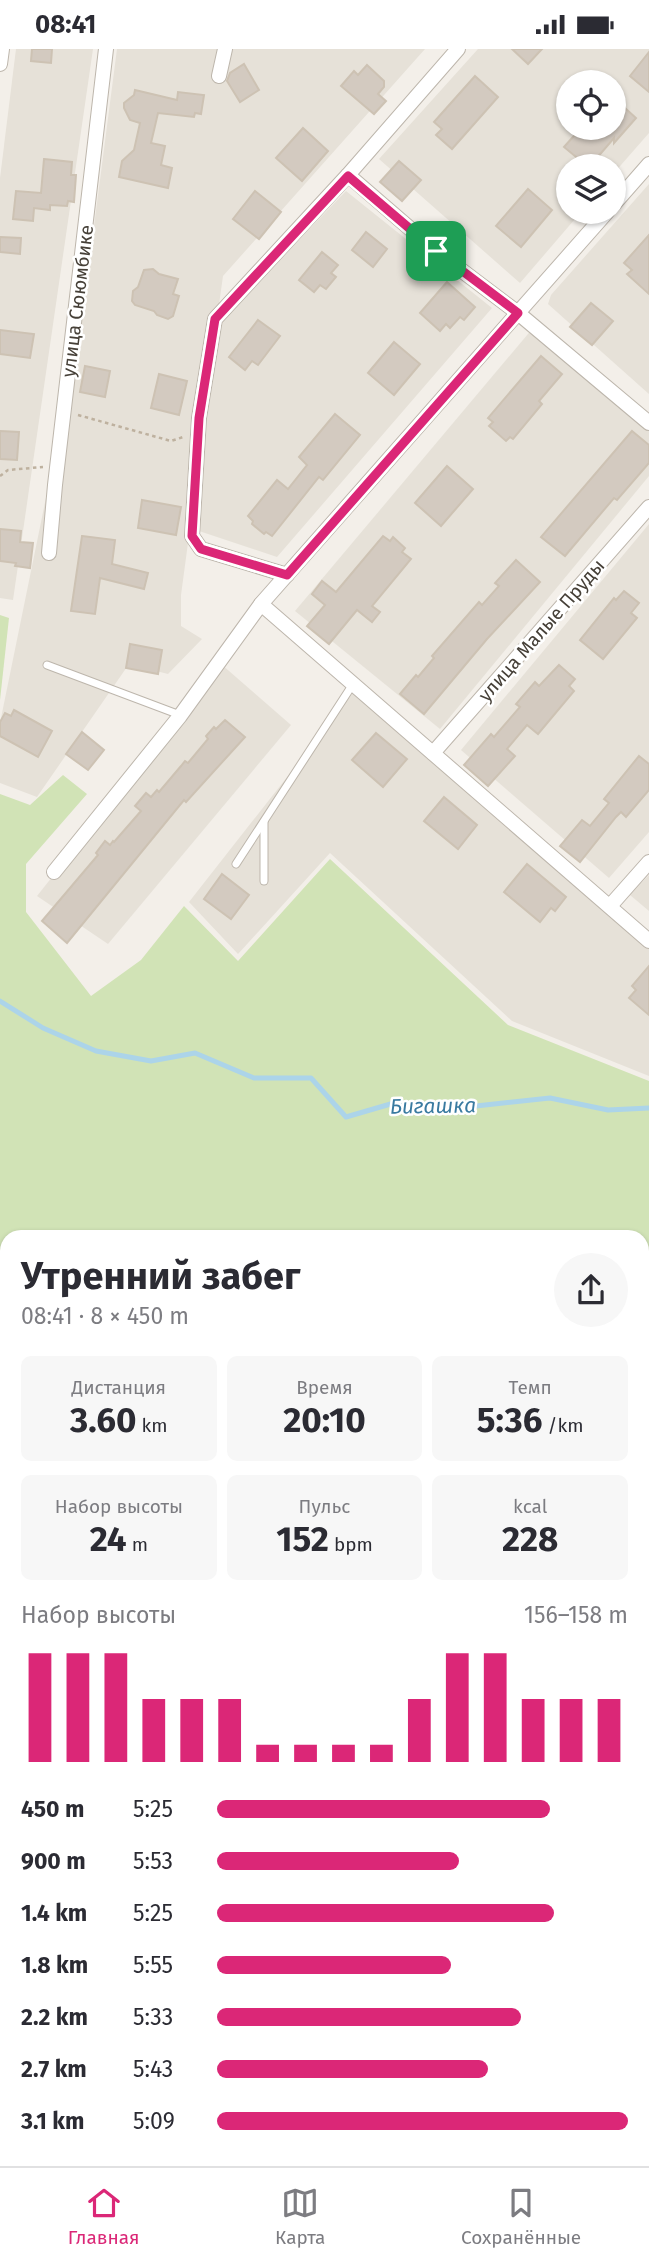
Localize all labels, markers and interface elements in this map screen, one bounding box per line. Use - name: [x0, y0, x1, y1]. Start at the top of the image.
- text: 08:41: [35, 9, 96, 40]
- map controls: [556, 70, 626, 224]
- button: locate: [556, 70, 626, 140]
- button: layers: [556, 154, 626, 224]
- pin: [406, 221, 466, 281]
- street label: улица Сююмбике: [57, 224, 98, 379]
- icon: arrive: [417, 232, 455, 270]
- street label: улица Малые Пруды: [473, 554, 609, 706]
- water label: Бигашка: [390, 1092, 476, 1120]
- text: Утренний забег: [21, 1253, 300, 1299]
- button: share: [554, 1253, 628, 1327]
- text: 08:41 · 8 × 450 m: [21, 1302, 189, 1330]
- text: Дистанция: [72, 1376, 166, 1399]
- text: Время: [296, 1376, 353, 1399]
- text: Темп: [509, 1376, 552, 1399]
- text: 3.60: [70, 1399, 137, 1441]
- text: 20:10: [283, 1399, 366, 1441]
- text: 5:36: [477, 1399, 543, 1441]
- text: km: [137, 1414, 168, 1437]
- text: /km: [543, 1414, 583, 1437]
- text: Набор высоты: [55, 1495, 183, 1518]
- text: Пульс: [299, 1495, 350, 1518]
- text: kcal: [513, 1495, 547, 1518]
- text: 24: [90, 1518, 127, 1560]
- text: 152: [276, 1518, 329, 1560]
- text: 228: [502, 1518, 558, 1560]
- text: m: [127, 1533, 148, 1556]
- text: bpm: [329, 1533, 373, 1556]
- text: Набор высоты: [21, 1601, 176, 1629]
- text: 156–158 m: [524, 1601, 628, 1629]
- text: 450 m: [21, 1795, 84, 1823]
- text: 5:25: [133, 1795, 173, 1823]
- text: 900 m: [21, 1847, 86, 1875]
- text: 5:53: [133, 1847, 173, 1875]
- text: 1.4 km: [21, 1899, 87, 1927]
- text: 5:25: [133, 1899, 173, 1927]
- text: 1.8 km: [21, 1951, 88, 1979]
- text: 5:55: [133, 1951, 173, 1979]
- text: 2.2 km: [21, 2003, 88, 2031]
- text: 5:33: [133, 2003, 173, 2031]
- text: 2.7 km: [21, 2055, 87, 2083]
- text: 5:43: [133, 2055, 173, 2083]
- text: 3.1 km: [21, 2107, 84, 2135]
- text: 5:09: [133, 2107, 175, 2135]
- tab: Главная: [68, 2184, 140, 2249]
- tab: Карта: [275, 2184, 325, 2249]
- tab: Сохранённые: [461, 2184, 581, 2249]

